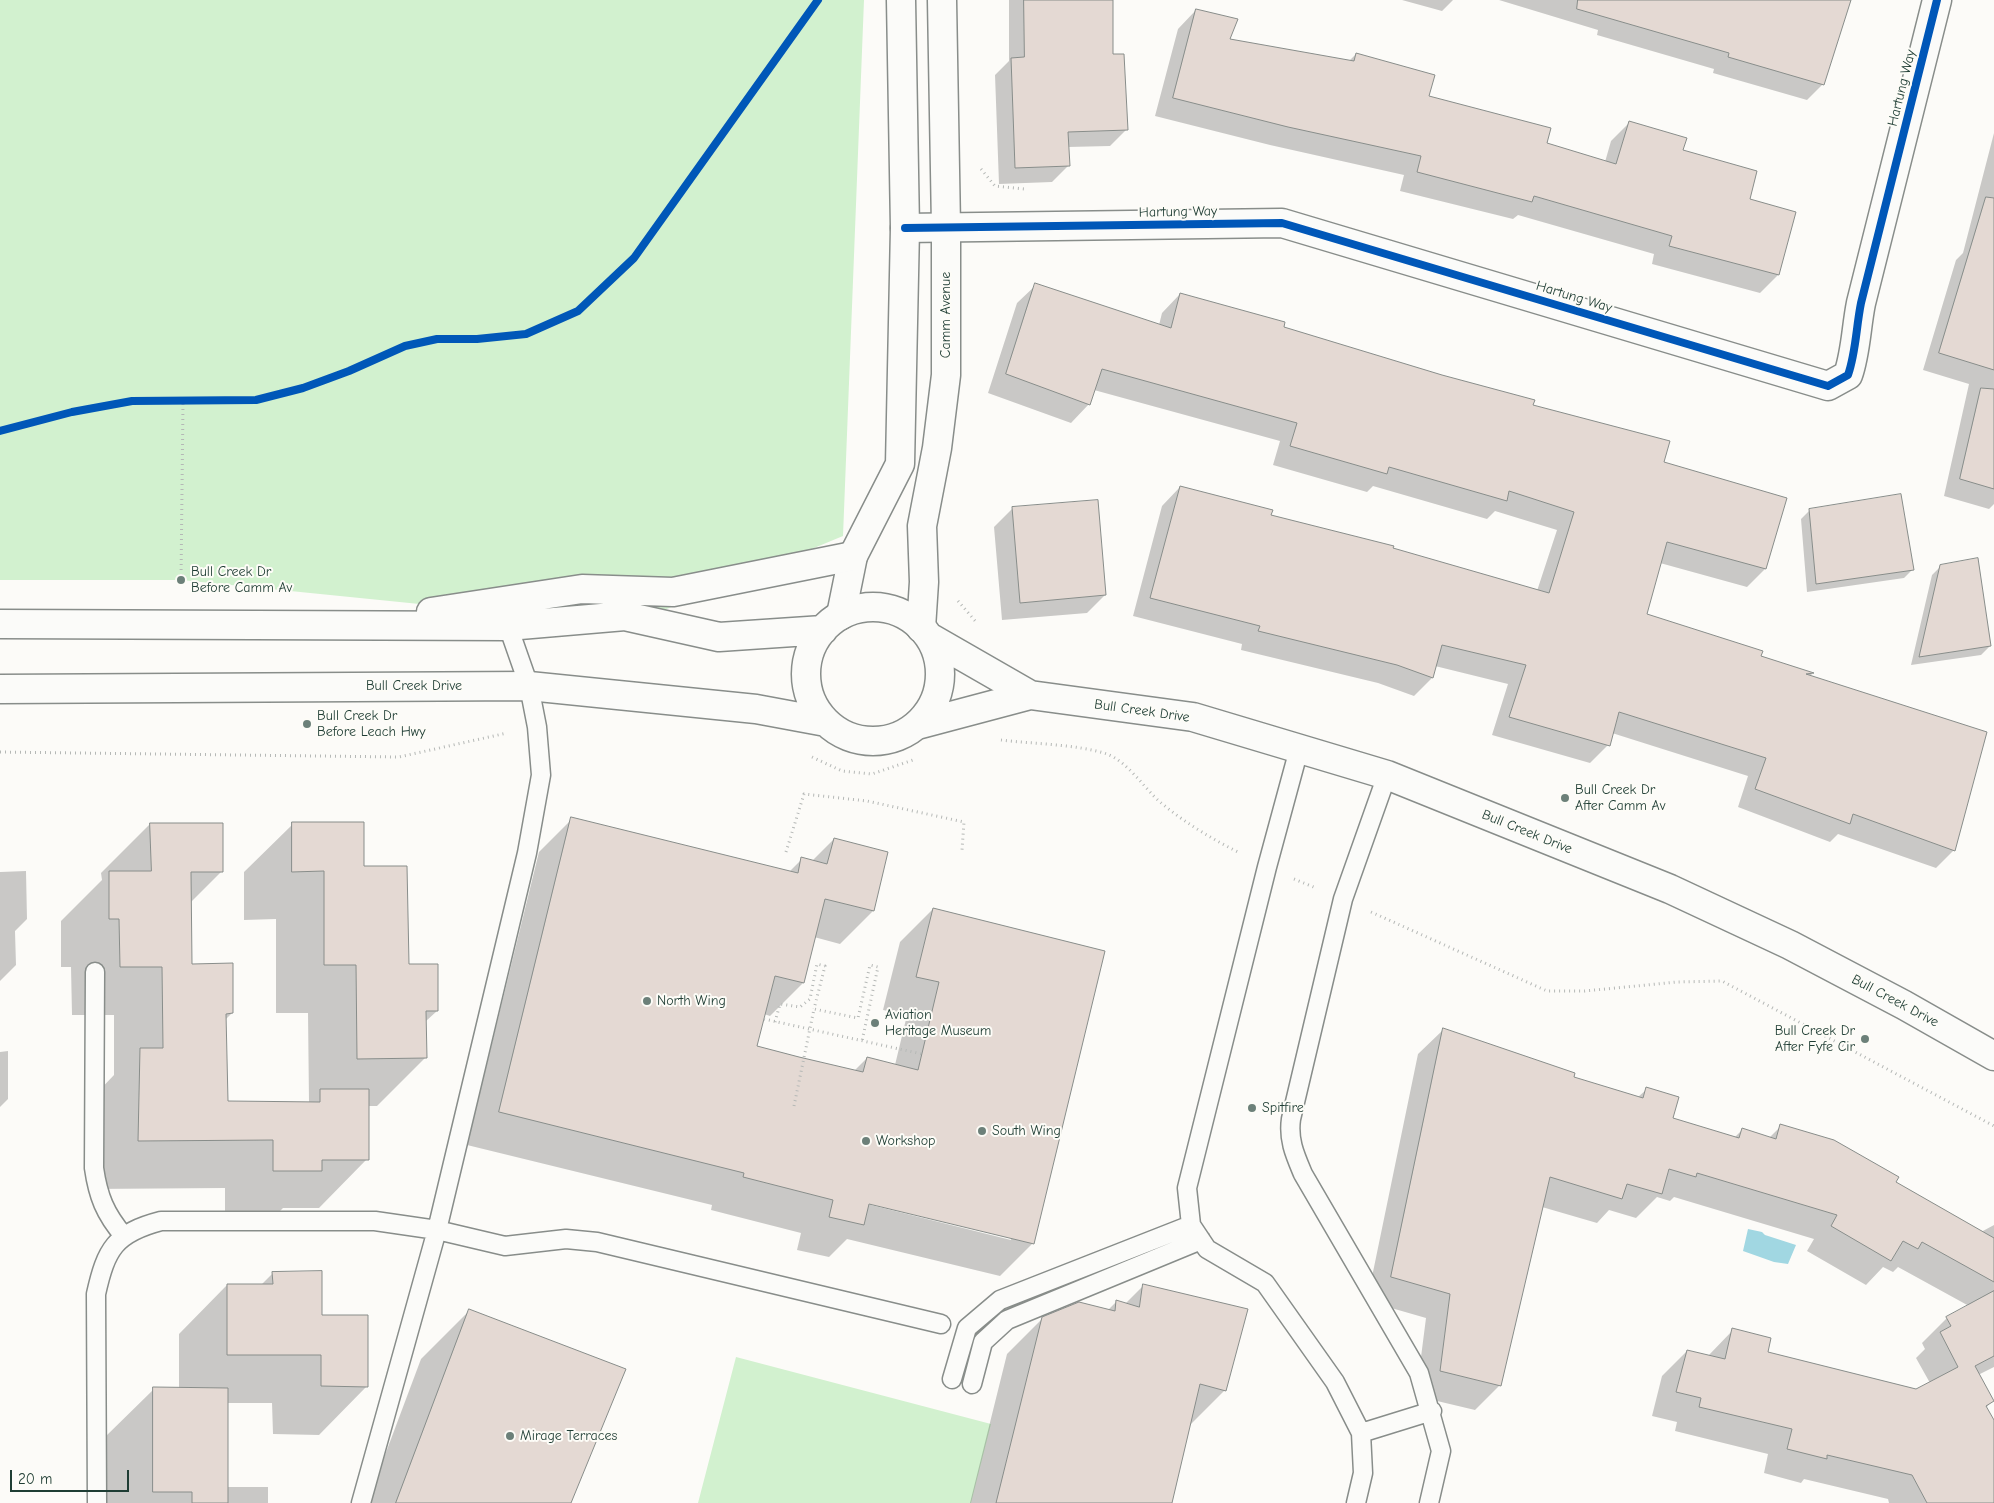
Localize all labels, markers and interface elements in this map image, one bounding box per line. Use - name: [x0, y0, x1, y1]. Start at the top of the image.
- street label: Hartung Way: [1884, 48, 1920, 128]
- street label: Hartung Way: [1139, 203, 1217, 221]
- street label: Camm Avenue: [938, 272, 954, 358]
- street label: Hartung Way: [1534, 277, 1614, 317]
- place label: Bull Creek Dr Before Camm Av: [191, 564, 292, 596]
- marker: Bull Creek Dr Before Camm Av: [175, 574, 187, 586]
- street label: Bull Creek Drive: [366, 678, 462, 694]
- street label: Bull Creek Drive: [1093, 696, 1191, 726]
- place label: Bull Creek Dr Before Leach Hwy: [317, 708, 425, 740]
- marker: Bull Creek Dr Before Leach Hwy: [301, 718, 313, 730]
- place label: Bull Creek Dr After Camm Av: [1575, 782, 1666, 814]
- marker: Bull Creek Dr After Camm Av: [1559, 792, 1571, 804]
- street label: Bull Creek Drive: [1479, 806, 1575, 858]
- street label: Bull Creek Drive: [1849, 971, 1941, 1031]
- place label: North Wing: [657, 993, 726, 1009]
- marker: North Wing: [641, 995, 653, 1007]
- place label: Aviation Heritage Museum: [885, 1007, 991, 1040]
- marker: Aviation Heritage Museum: [869, 1017, 881, 1029]
- place label: Bull Creek Dr After Fyfe Cir: [1775, 1023, 1855, 1056]
- marker: Bull Creek Dr After Fyfe Cir: [1859, 1033, 1871, 1045]
- place label: Spitfire: [1262, 1100, 1304, 1116]
- marker: Spitfire: [1246, 1102, 1258, 1114]
- place label: South Wing: [992, 1123, 1061, 1139]
- marker: South Wing: [976, 1125, 988, 1137]
- place label: Workshop: [876, 1133, 935, 1149]
- marker: Workshop: [860, 1135, 872, 1147]
- place label: Mirage Terraces: [520, 1428, 617, 1444]
- marker: Mirage Terraces: [504, 1430, 516, 1442]
- scale bar: [12, 1460, 131, 1492]
- text: 20 m: [18, 1470, 52, 1488]

